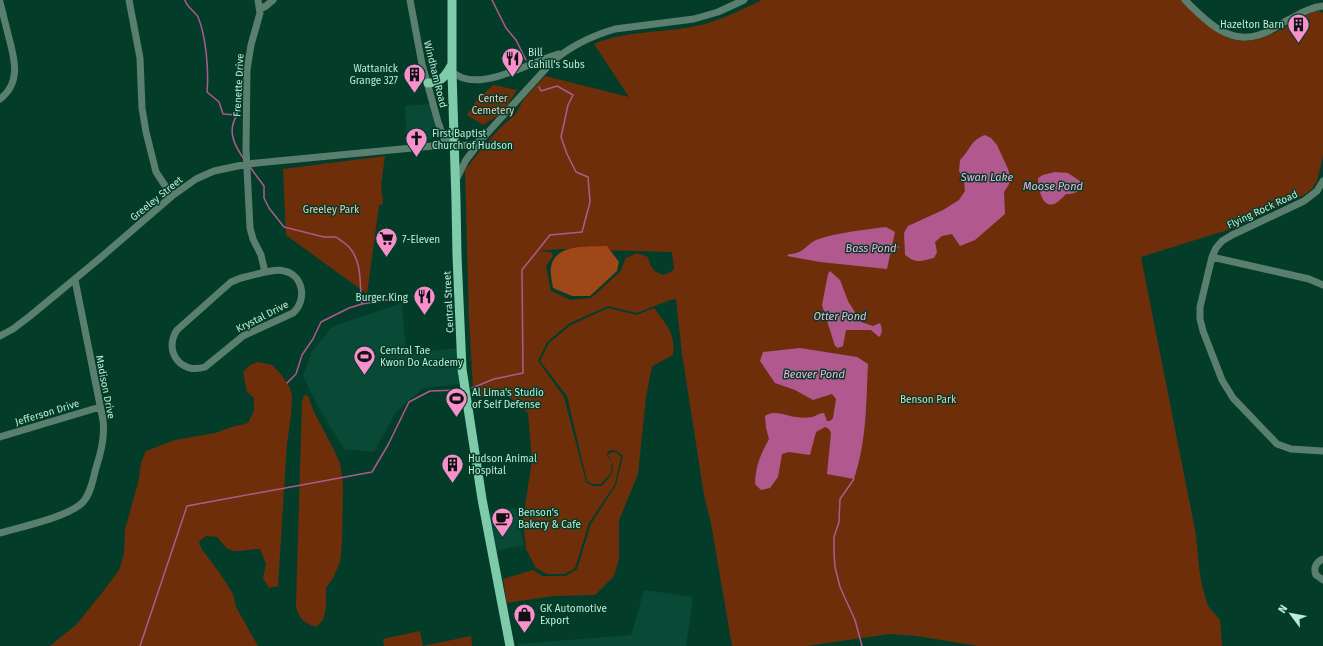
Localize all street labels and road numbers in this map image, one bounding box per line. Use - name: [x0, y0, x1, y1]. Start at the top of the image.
- street label: Windham Road: [421, 40, 449, 109]
- street label: Frenette Drive: [231, 53, 247, 117]
- street label: Greeley Street: [128, 174, 185, 224]
- street label: Flying Rock Road: [1225, 188, 1300, 231]
- street label: Central Street: [441, 270, 457, 333]
- street label: Krystal Drive: [234, 299, 291, 335]
- street label: Madison Drive: [93, 354, 117, 420]
- street label: Jefferson Drive: [14, 397, 81, 428]

